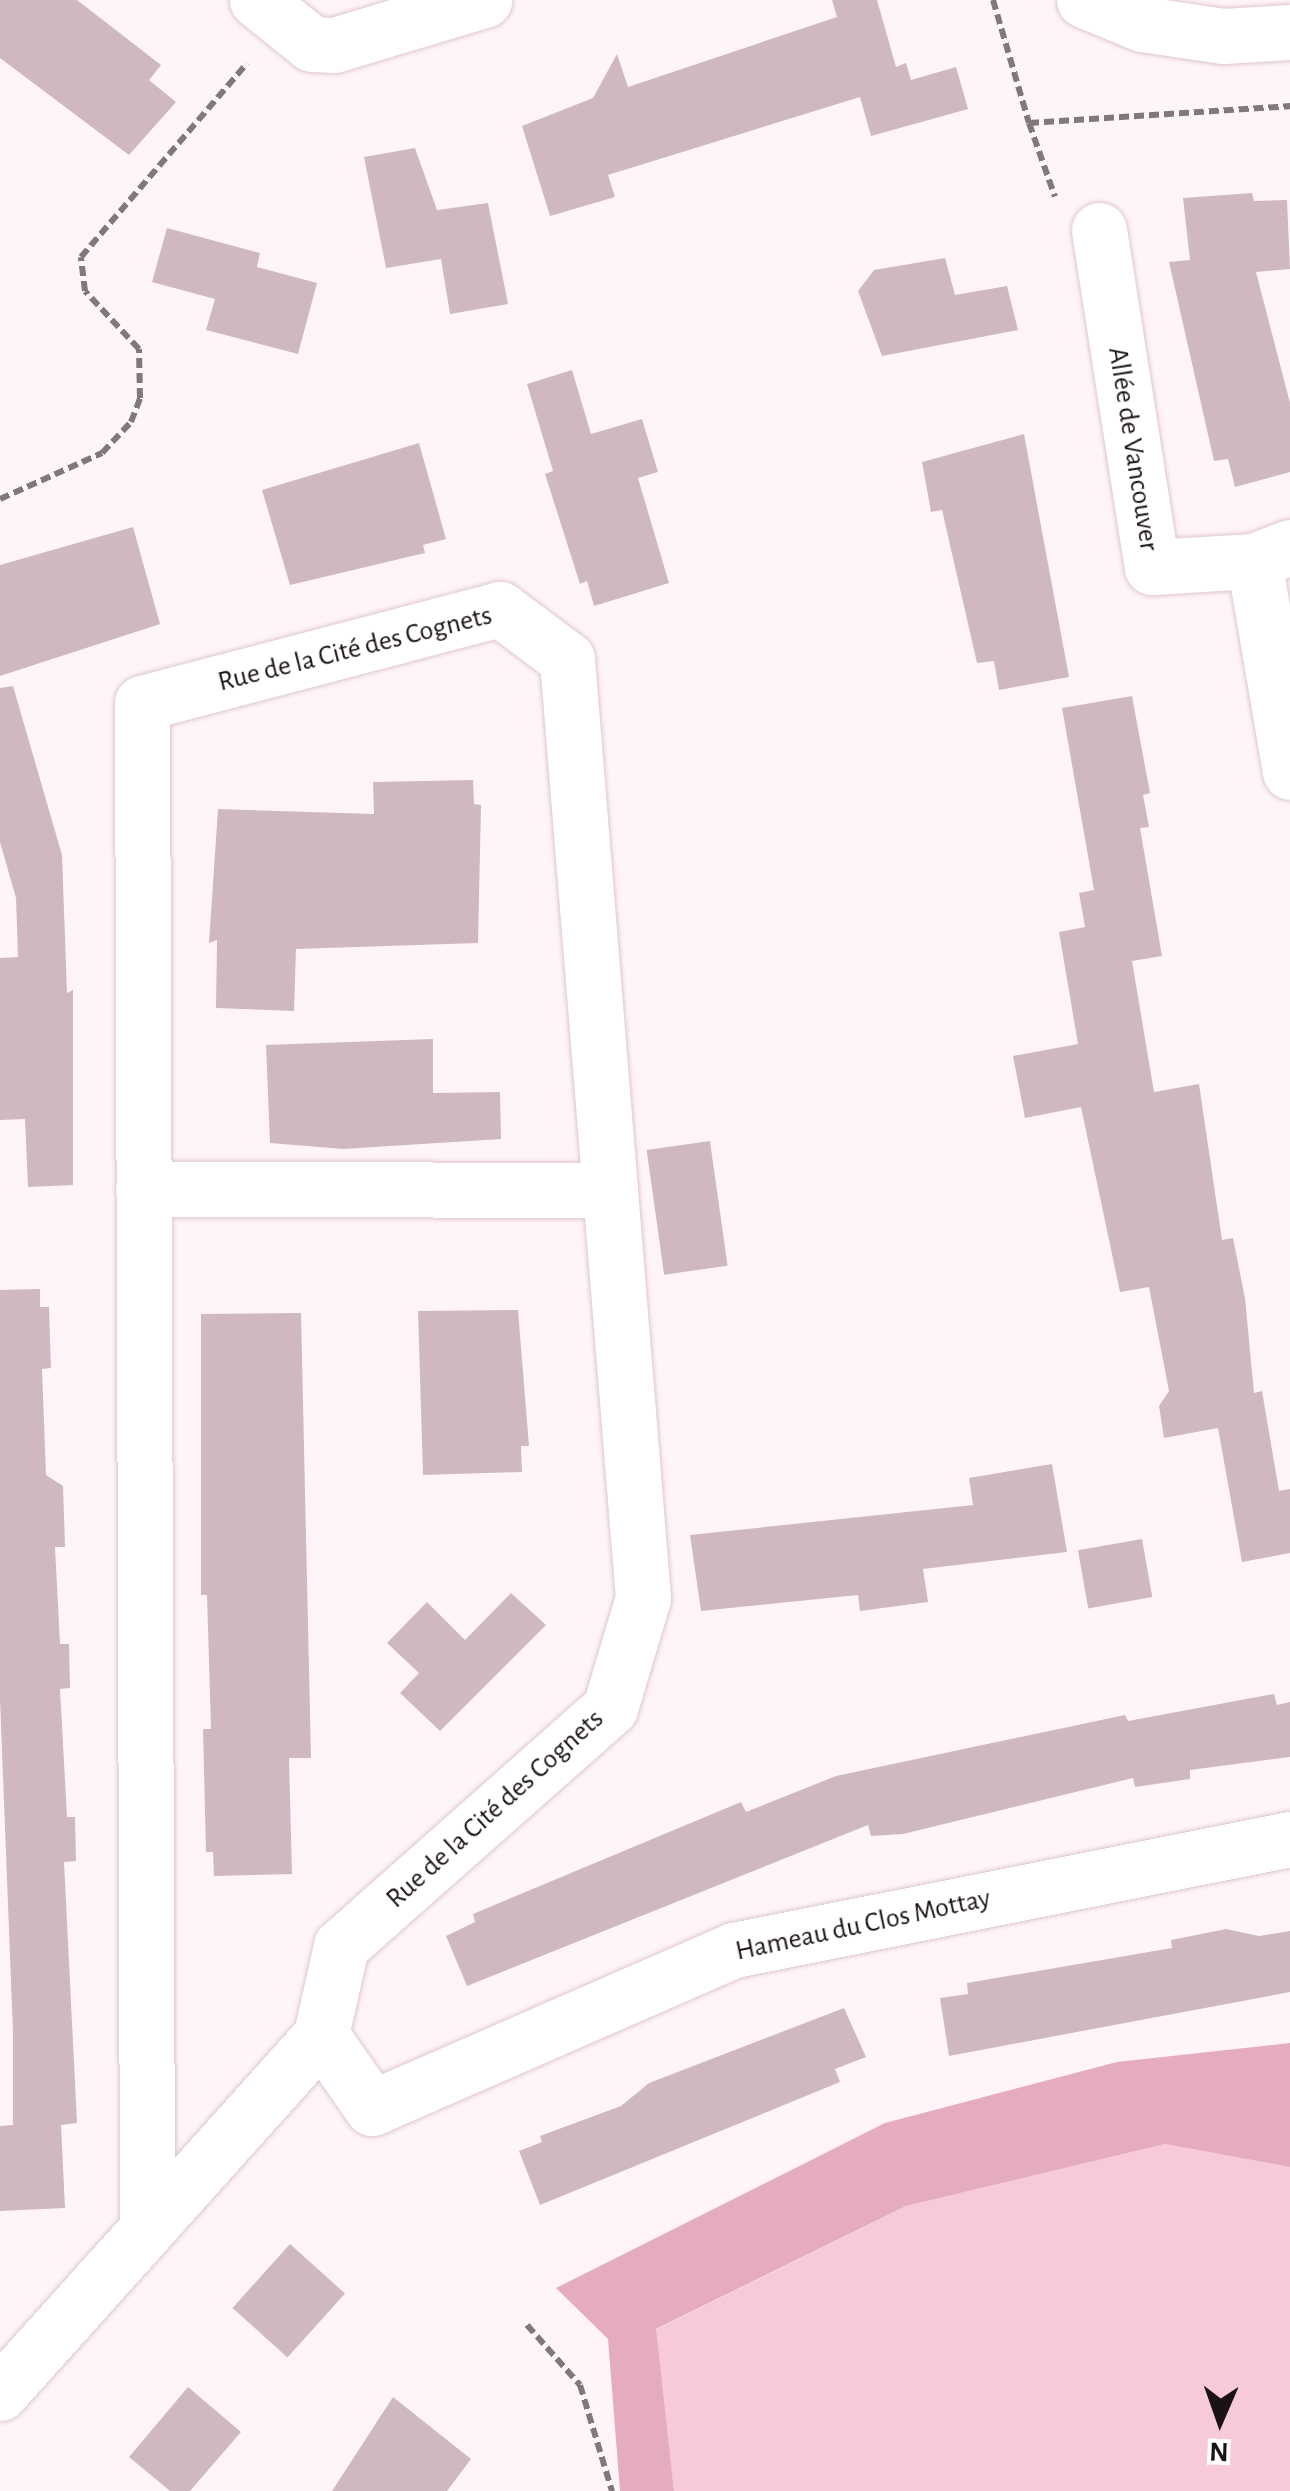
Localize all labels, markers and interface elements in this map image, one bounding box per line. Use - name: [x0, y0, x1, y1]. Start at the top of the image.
- street label: Allée de Vancouver: [1100, 345, 1166, 553]
- street label: Rue de la Cité des Cognets: [215, 599, 495, 699]
- street label: Rue de la Cité des Cognets: [379, 1702, 611, 1916]
- street label: Hameau du Clos Mottay: [733, 1882, 993, 1968]
- north arrow: [1170, 2371, 1270, 2471]
- text: N: [1209, 2437, 1229, 2465]

